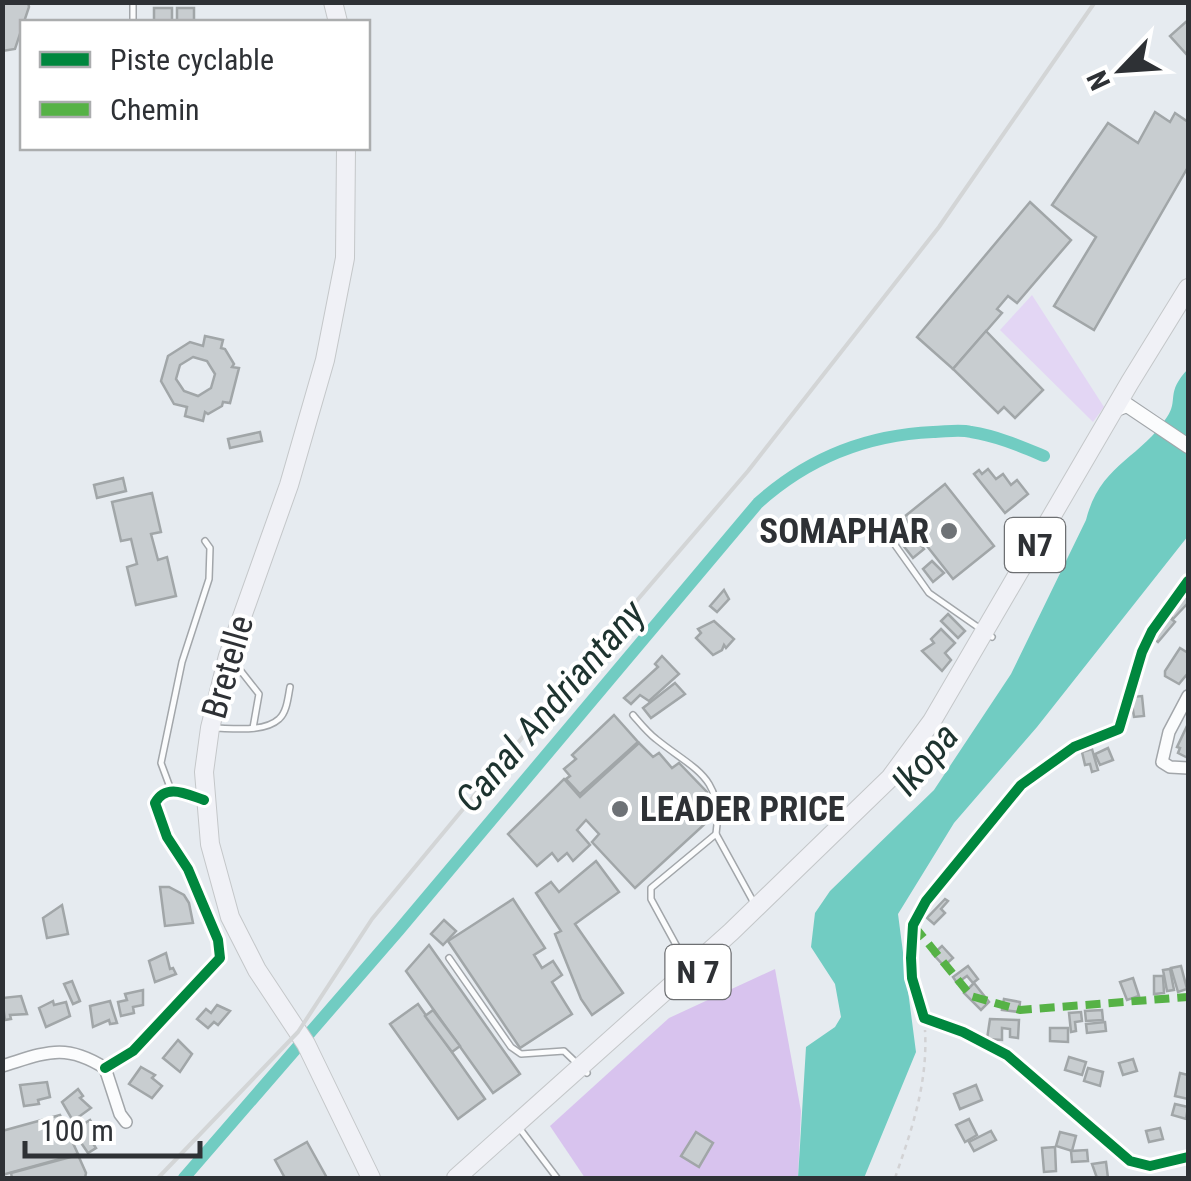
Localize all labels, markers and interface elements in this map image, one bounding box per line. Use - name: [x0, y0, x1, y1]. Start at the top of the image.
- legend: [20, 20, 370, 150]
- north arrow: [1071, 20, 1171, 120]
- text: Piste cyclable: [110, 42, 274, 77]
- text: N: [1080, 66, 1117, 95]
- text: Chemin: [110, 92, 200, 127]
- place label: SOMAPHAR: [759, 511, 929, 552]
- road number: N7: [1005, 518, 1065, 572]
- marker: SOMAPHAR: [938, 520, 960, 542]
- water label: Canal Andriantany: [446, 590, 655, 821]
- street label: Bretelle: [194, 611, 262, 723]
- water label: Ikopa: [882, 714, 968, 804]
- place label: LEADER PRICE: [640, 789, 845, 830]
- marker: LEADER PRICE: [609, 798, 631, 820]
- road number: N 7: [666, 945, 730, 999]
- scale bar: [25, 1096, 200, 1158]
- text: 100 m: [40, 1113, 114, 1148]

